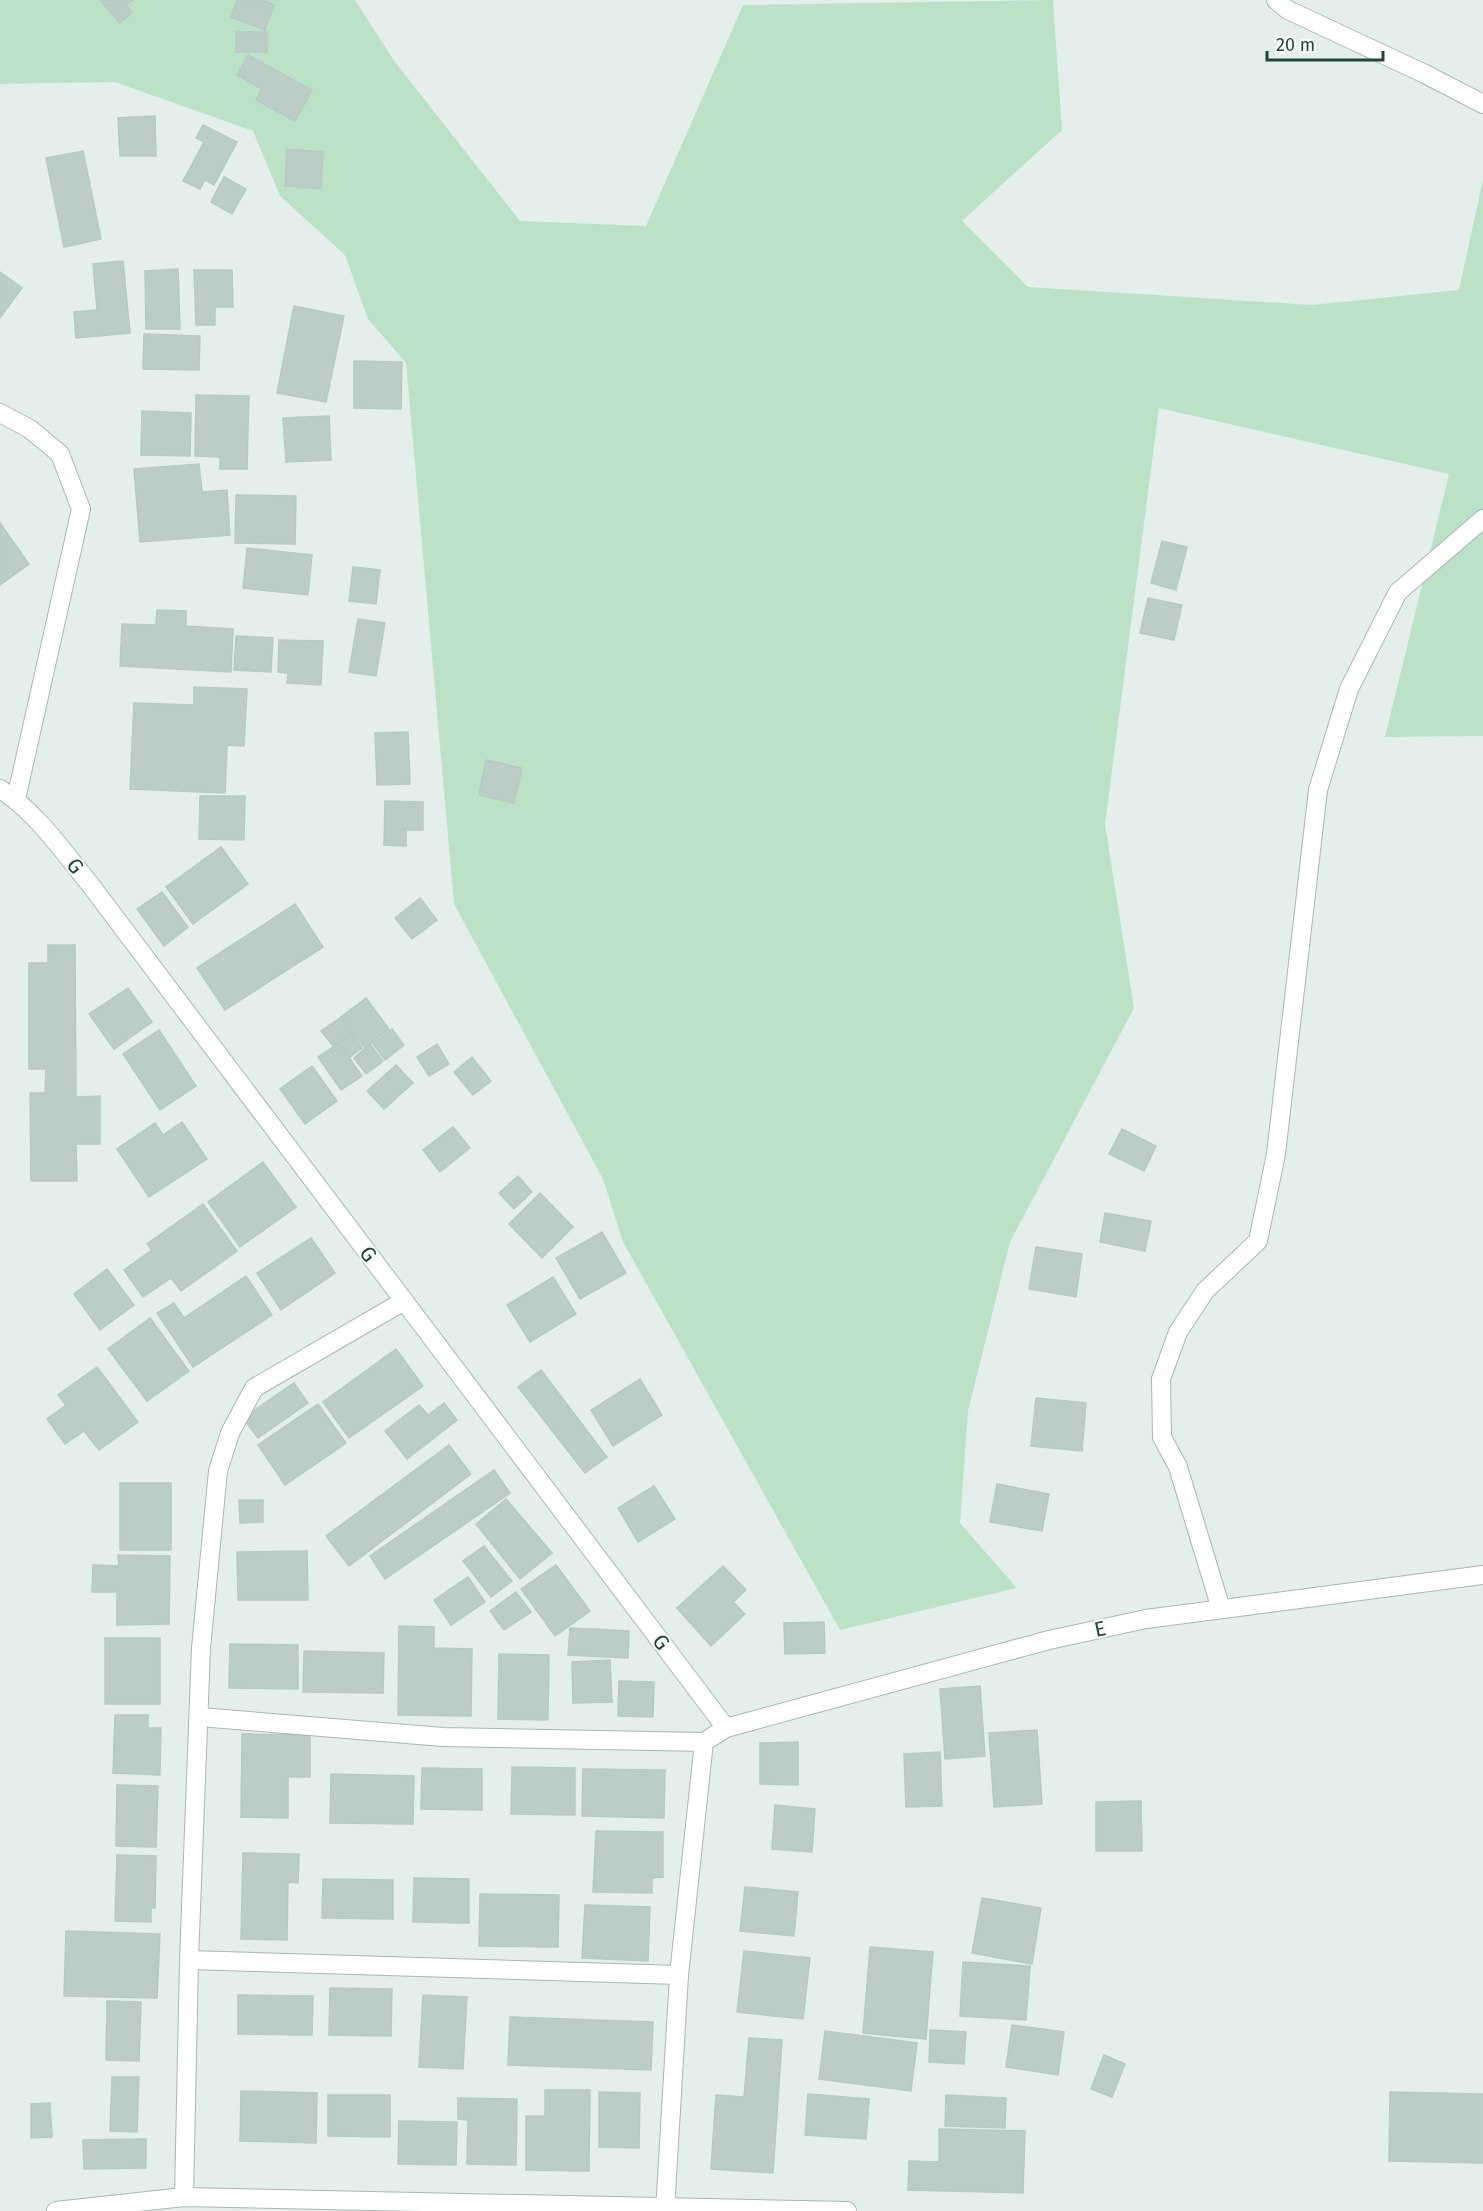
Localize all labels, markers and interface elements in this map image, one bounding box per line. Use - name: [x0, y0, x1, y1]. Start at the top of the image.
- scale bar: [1267, 24, 1382, 62]
- text: 20 m: [1276, 34, 1315, 56]
- street label: G: [61, 853, 89, 879]
- street label: G: [354, 1241, 382, 1267]
- street label: E: [1092, 1615, 1108, 1643]
- street label: G: [647, 1629, 675, 1655]

